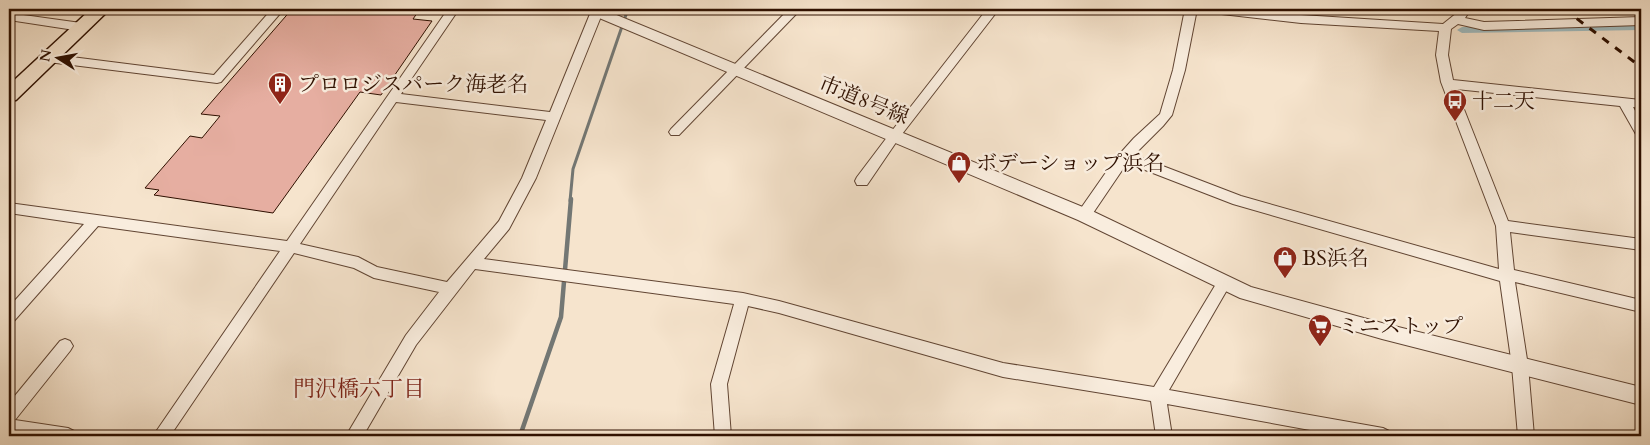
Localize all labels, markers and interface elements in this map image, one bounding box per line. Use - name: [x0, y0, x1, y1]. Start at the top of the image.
- north arrow: [32, 32, 82, 82]
- text: N: [35, 48, 56, 63]
- street label: 市道8号線: [814, 69, 913, 132]
- place label: プロロジスパーク海老名: [298, 70, 528, 99]
- building icon: プロロジスパーク海老名: [267, 71, 293, 105]
- place label: 十二天: [1472, 87, 1535, 116]
- bus stop icon: 十二天: [1442, 88, 1468, 122]
- place label: ボデーショップ浜名: [976, 149, 1164, 178]
- shop icon: ボデーショップ浜名: [946, 150, 972, 184]
- place label: BS浜名: [1302, 244, 1369, 273]
- shop icon: BS浜名: [1272, 245, 1298, 279]
- place label: ミニストップ: [1338, 312, 1463, 341]
- supermarket icon: ミニストップ: [1307, 313, 1333, 347]
- district label: 門沢橋六丁目: [293, 374, 425, 404]

